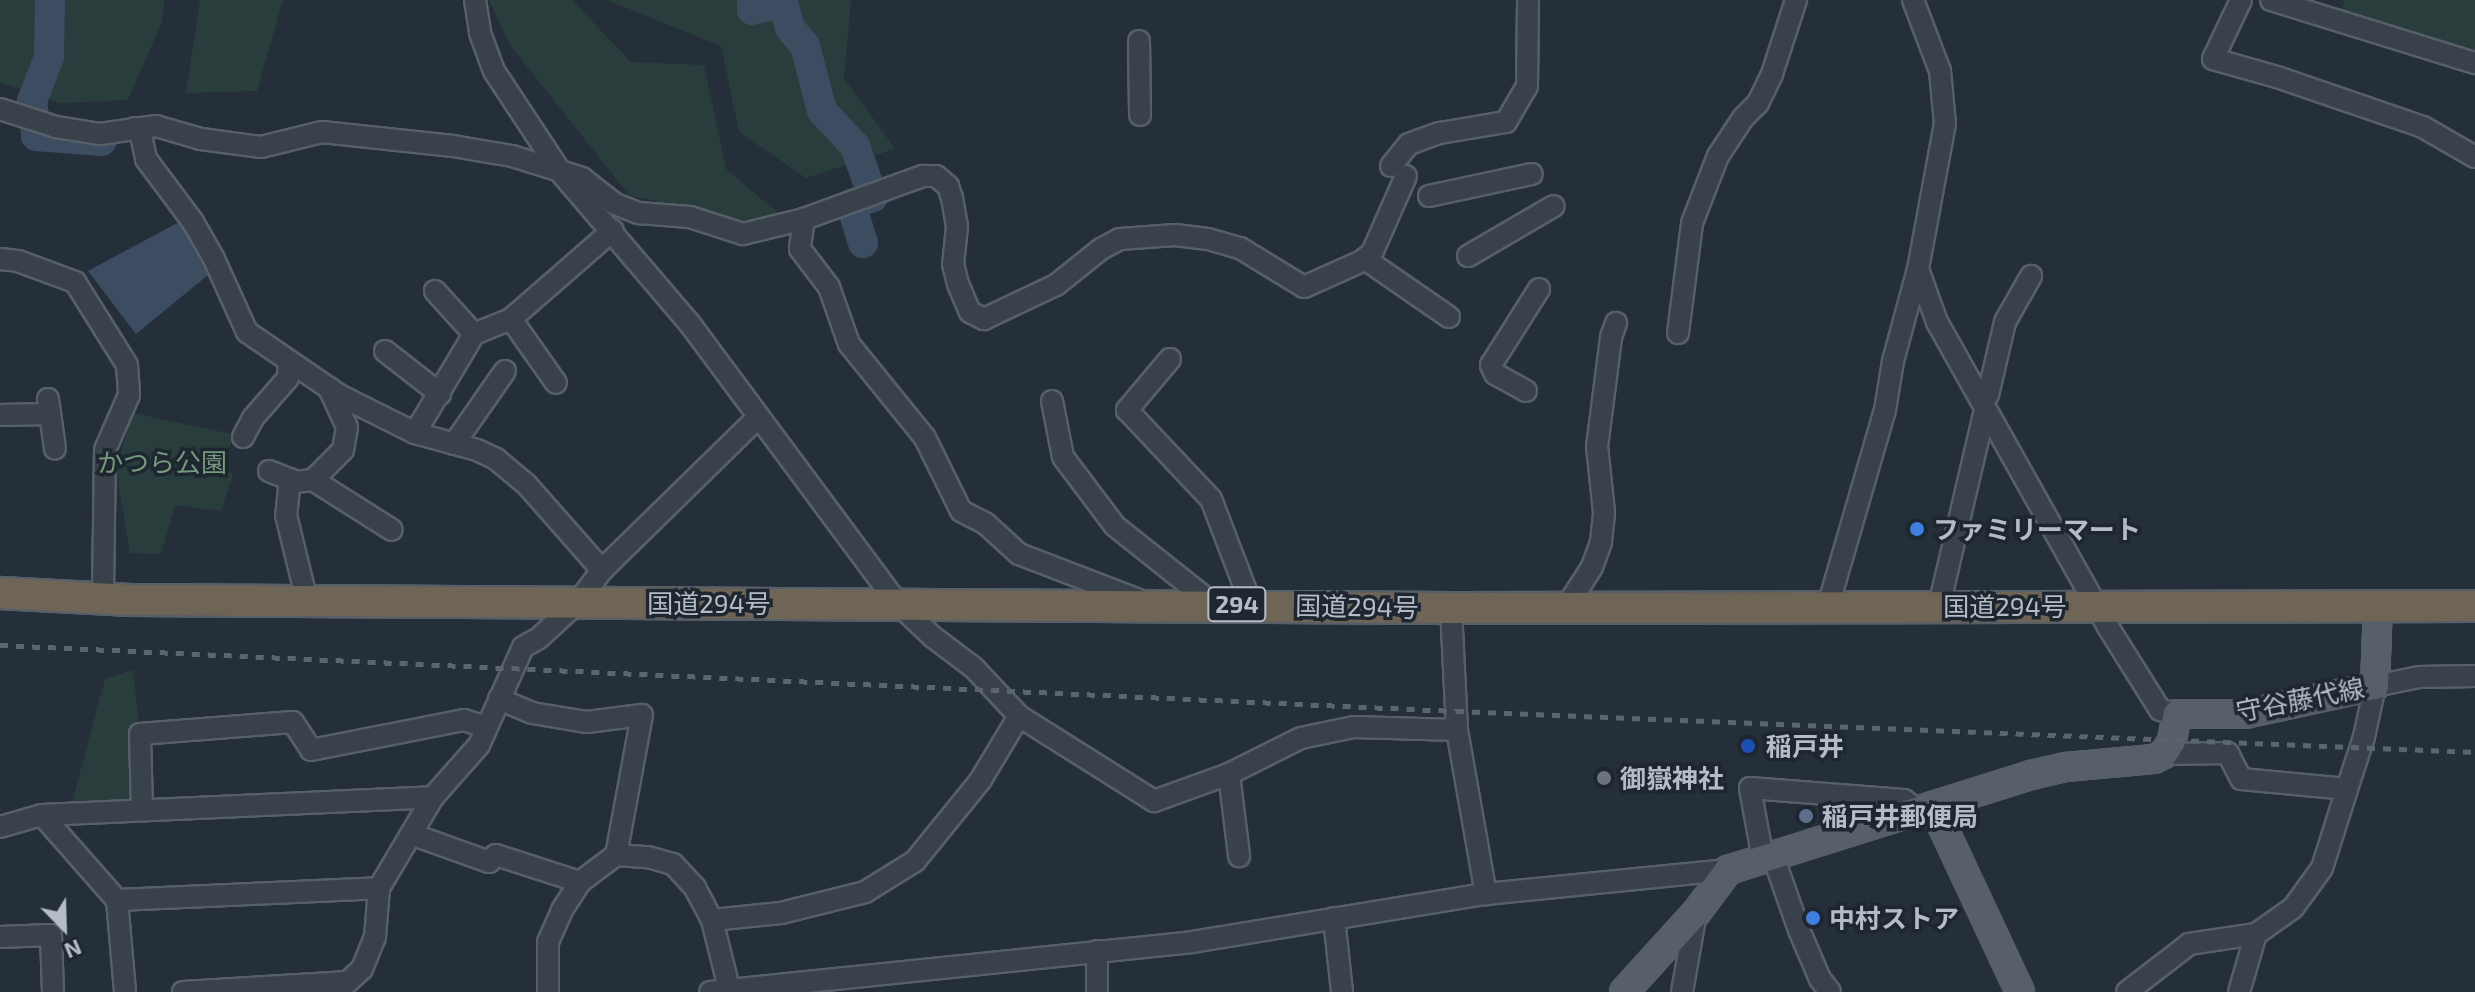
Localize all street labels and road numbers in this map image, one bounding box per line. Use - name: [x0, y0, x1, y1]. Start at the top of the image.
- road number: 294: [1207, 584, 1267, 624]
- street label: 国道294号: [647, 587, 771, 619]
- street label: 国道294号: [1295, 589, 1419, 623]
- street label: 国道294号: [1943, 590, 2067, 622]
- street label: 守谷藤代線: [2233, 671, 2367, 727]

